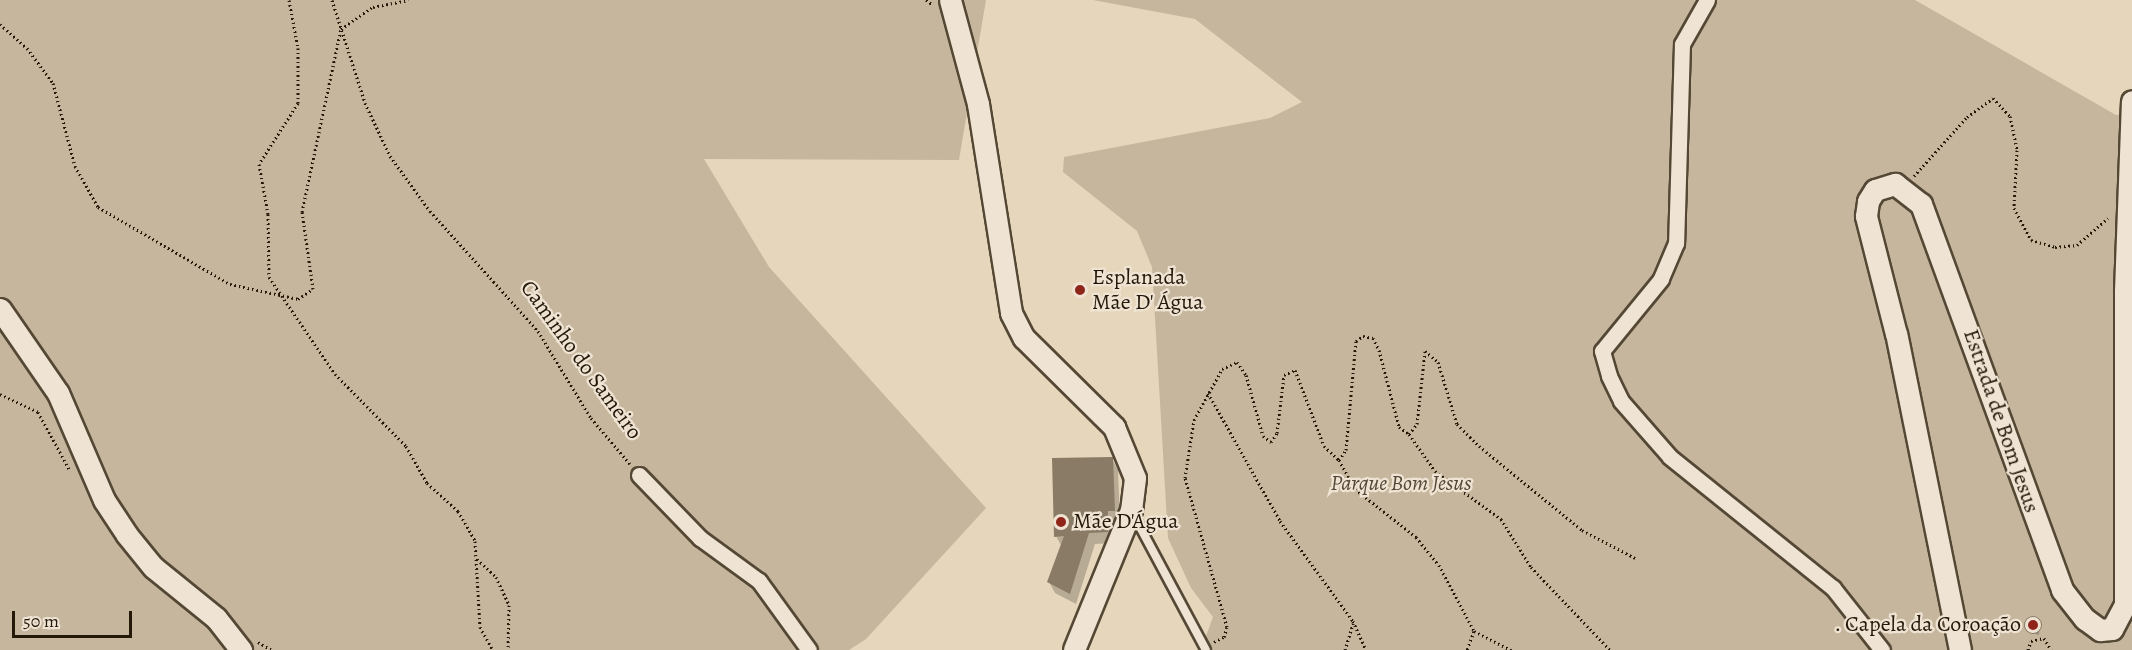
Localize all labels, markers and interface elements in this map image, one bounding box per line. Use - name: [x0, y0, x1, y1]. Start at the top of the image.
- place label: Esplanada Mãe D' Água: [1092, 264, 1204, 316]
- street label: Caminho do Sameiro: [515, 275, 647, 445]
- marker: Esplanada Mãe D' Água: [1073, 283, 1087, 297]
- street label: Estrada de Bom Jesus: [1957, 326, 2045, 516]
- park label: Parque Bom Jesus: [1331, 471, 1471, 497]
- place label: Mãe D'Água: [1073, 509, 1178, 535]
- marker: Mãe D'Água: [1054, 515, 1068, 529]
- scale bar: [15, 599, 135, 637]
- text: 50 m: [23, 609, 59, 633]
- place label: . Capela da Coroação: [1834, 612, 2021, 638]
- marker: . Capela da Coroação: [2026, 618, 2040, 632]

